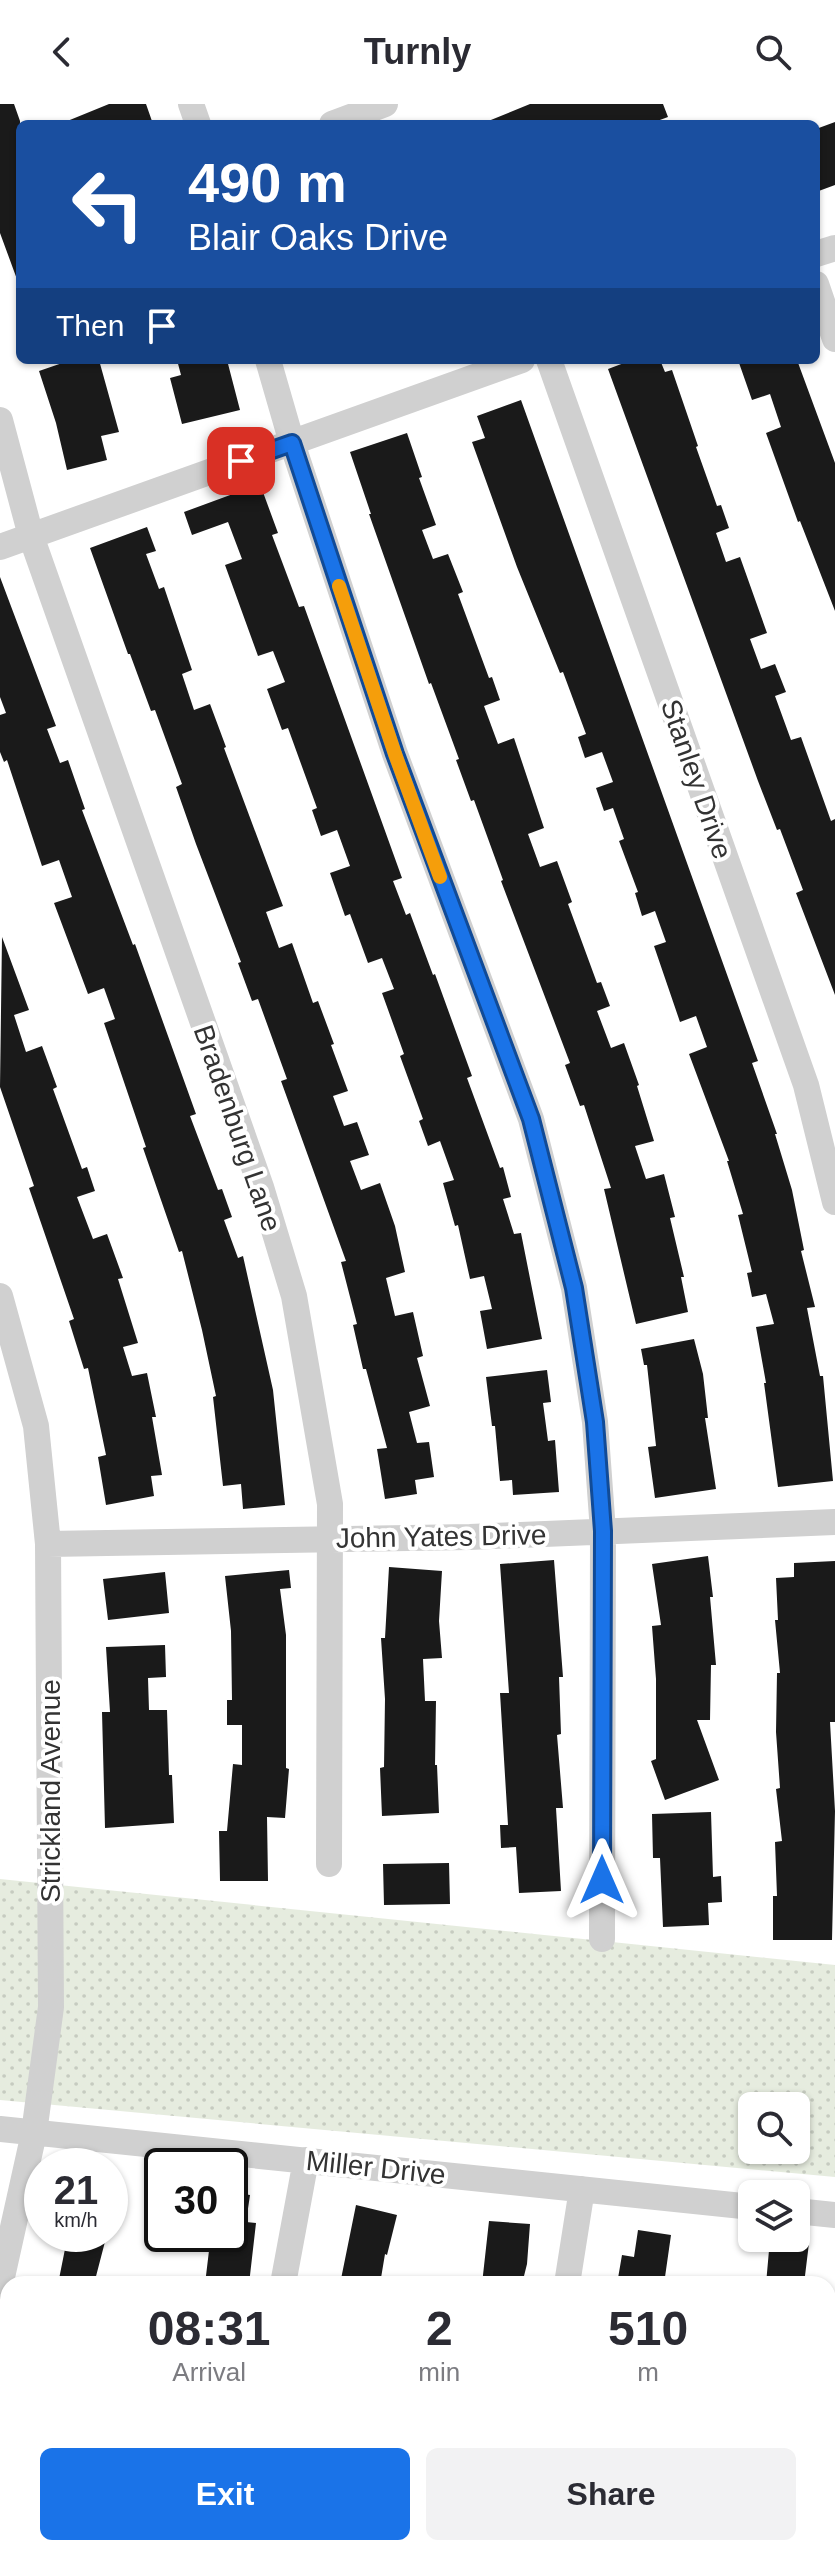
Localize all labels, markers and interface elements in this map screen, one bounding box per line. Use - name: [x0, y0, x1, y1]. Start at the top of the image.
- icon: back: [40, 30, 84, 74]
- icon: search: [751, 30, 795, 74]
- text: Turnly: [364, 31, 471, 72]
- text: 490 m: [188, 151, 347, 214]
- icon: left: [56, 152, 160, 256]
- text: Blair Oaks Drive: [188, 217, 448, 258]
- icon: arrive: [140, 304, 184, 348]
- text: Then: [56, 309, 124, 342]
- pin: [207, 427, 275, 495]
- icon: arrive: [219, 439, 263, 483]
- street label: Stanley Drive: [655, 695, 738, 863]
- street label: Bradenburg Lane: [188, 1021, 287, 1236]
- street label: John Yates Drive: [335, 1519, 547, 1554]
- street label: Strickland Avenue: [35, 1679, 66, 1903]
- position arrow: [560, 1838, 644, 1922]
- map controls: [738, 2092, 810, 2252]
- button: search: [738, 2092, 810, 2164]
- street label: Miller Drive: [305, 2145, 447, 2190]
- speed limit sign: 30: [144, 2148, 248, 2252]
- text: 21: [54, 2168, 98, 2212]
- button: layers: [738, 2180, 810, 2252]
- text: km/h: [54, 2209, 98, 2231]
- text: 08:31: [148, 2302, 271, 2355]
- text: 2: [426, 2302, 453, 2355]
- text: 510: [608, 2302, 688, 2355]
- text: Arrival: [172, 2357, 246, 2387]
- text: min: [418, 2357, 460, 2387]
- text: m: [637, 2357, 659, 2387]
- button: Exit: [40, 2448, 410, 2540]
- button: Share: [426, 2448, 796, 2540]

